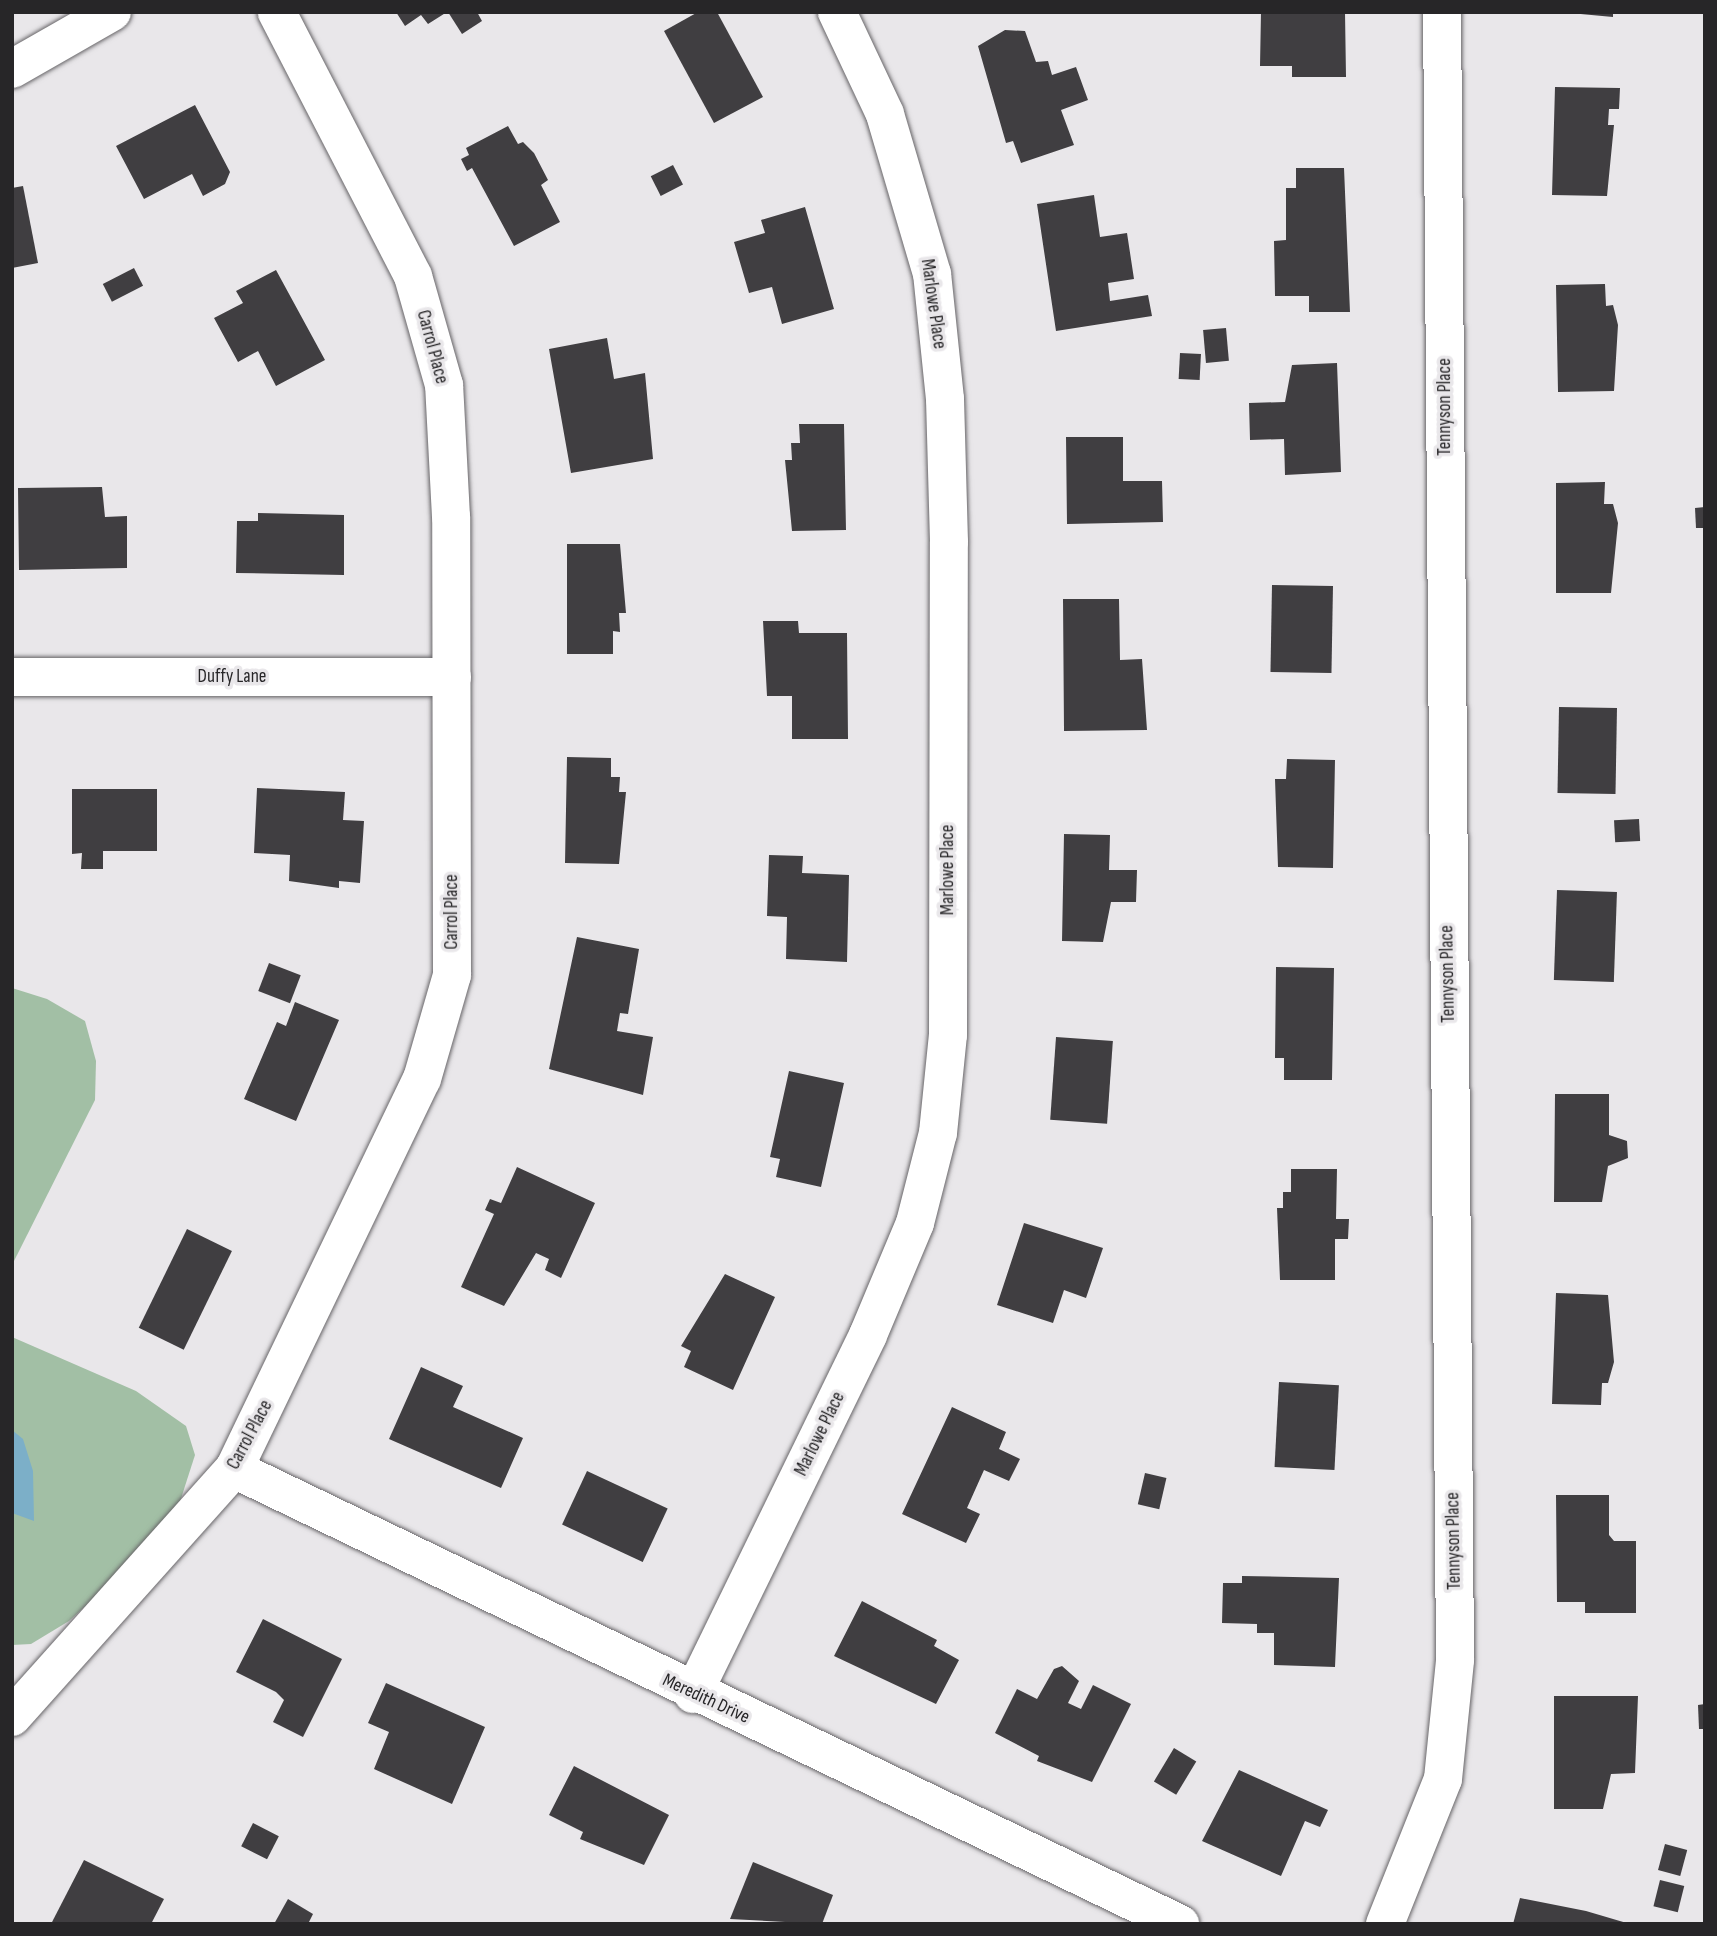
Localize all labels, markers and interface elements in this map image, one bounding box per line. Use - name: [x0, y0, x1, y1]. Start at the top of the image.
- street label: Marlowe Place: [915, 258, 951, 350]
- street label: Carrol Place: [411, 308, 453, 386]
- street label: Tennyson Place: [1434, 358, 1456, 456]
- street label: Duffy Lane: [198, 666, 266, 688]
- street label: Marlowe Place: [937, 825, 959, 915]
- street label: Carrol Place: [441, 874, 463, 950]
- street label: Tennyson Place: [1436, 925, 1460, 1023]
- street label: Marlowe Place: [790, 1388, 850, 1480]
- street label: Carrol Place: [222, 1396, 278, 1474]
- street label: Tennyson Place: [1442, 1492, 1466, 1590]
- street label: Meredith Drive: [659, 1669, 753, 1729]

